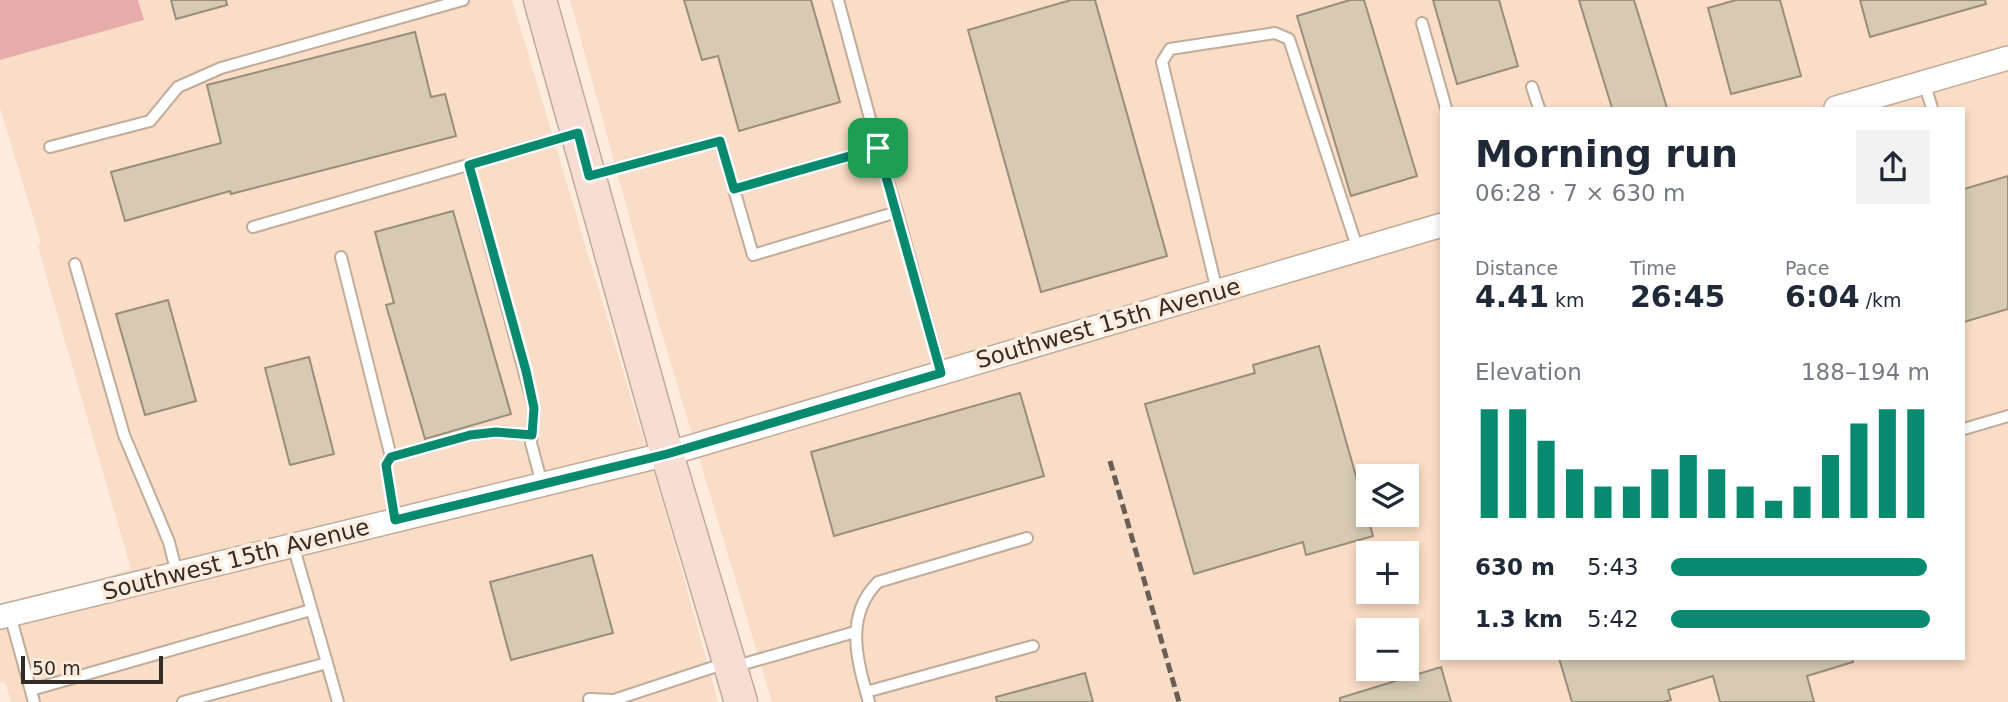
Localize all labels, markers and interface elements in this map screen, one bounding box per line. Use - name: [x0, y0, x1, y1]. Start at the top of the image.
- pin: [848, 118, 908, 178]
- icon: arrive: [859, 129, 897, 167]
- button: share: [1856, 130, 1930, 204]
- text: Morning run: [1475, 132, 1738, 176]
- text: 06:28 · 7 × 630 m: [1475, 180, 1685, 206]
- text: Distance: [1475, 257, 1558, 279]
- text: Time: [1630, 257, 1677, 279]
- text: Pace: [1785, 257, 1829, 279]
- street label: Southwest 15th Avenue: [973, 273, 1243, 373]
- text: 4.41: [1475, 279, 1549, 314]
- text: 26:45: [1630, 279, 1726, 314]
- text: 6:04: [1785, 279, 1860, 314]
- text: km: [1549, 289, 1585, 311]
- text: /km: [1860, 289, 1902, 311]
- text: Elevation: [1475, 359, 1582, 385]
- text: 188–194 m: [1801, 359, 1930, 385]
- map controls: [1356, 464, 1419, 681]
- button: layers: [1356, 464, 1419, 527]
- street label: Southwest 15th Avenue: [100, 513, 372, 605]
- button: +: [1356, 541, 1419, 604]
- text: 630 m: [1475, 554, 1555, 580]
- text: 5:43: [1587, 554, 1639, 580]
- text: 1.3 km: [1475, 606, 1563, 632]
- text: 5:42: [1587, 606, 1639, 632]
- button: −: [1356, 618, 1419, 681]
- scale bar: [21, 653, 163, 685]
- text: 50 m: [32, 657, 81, 679]

